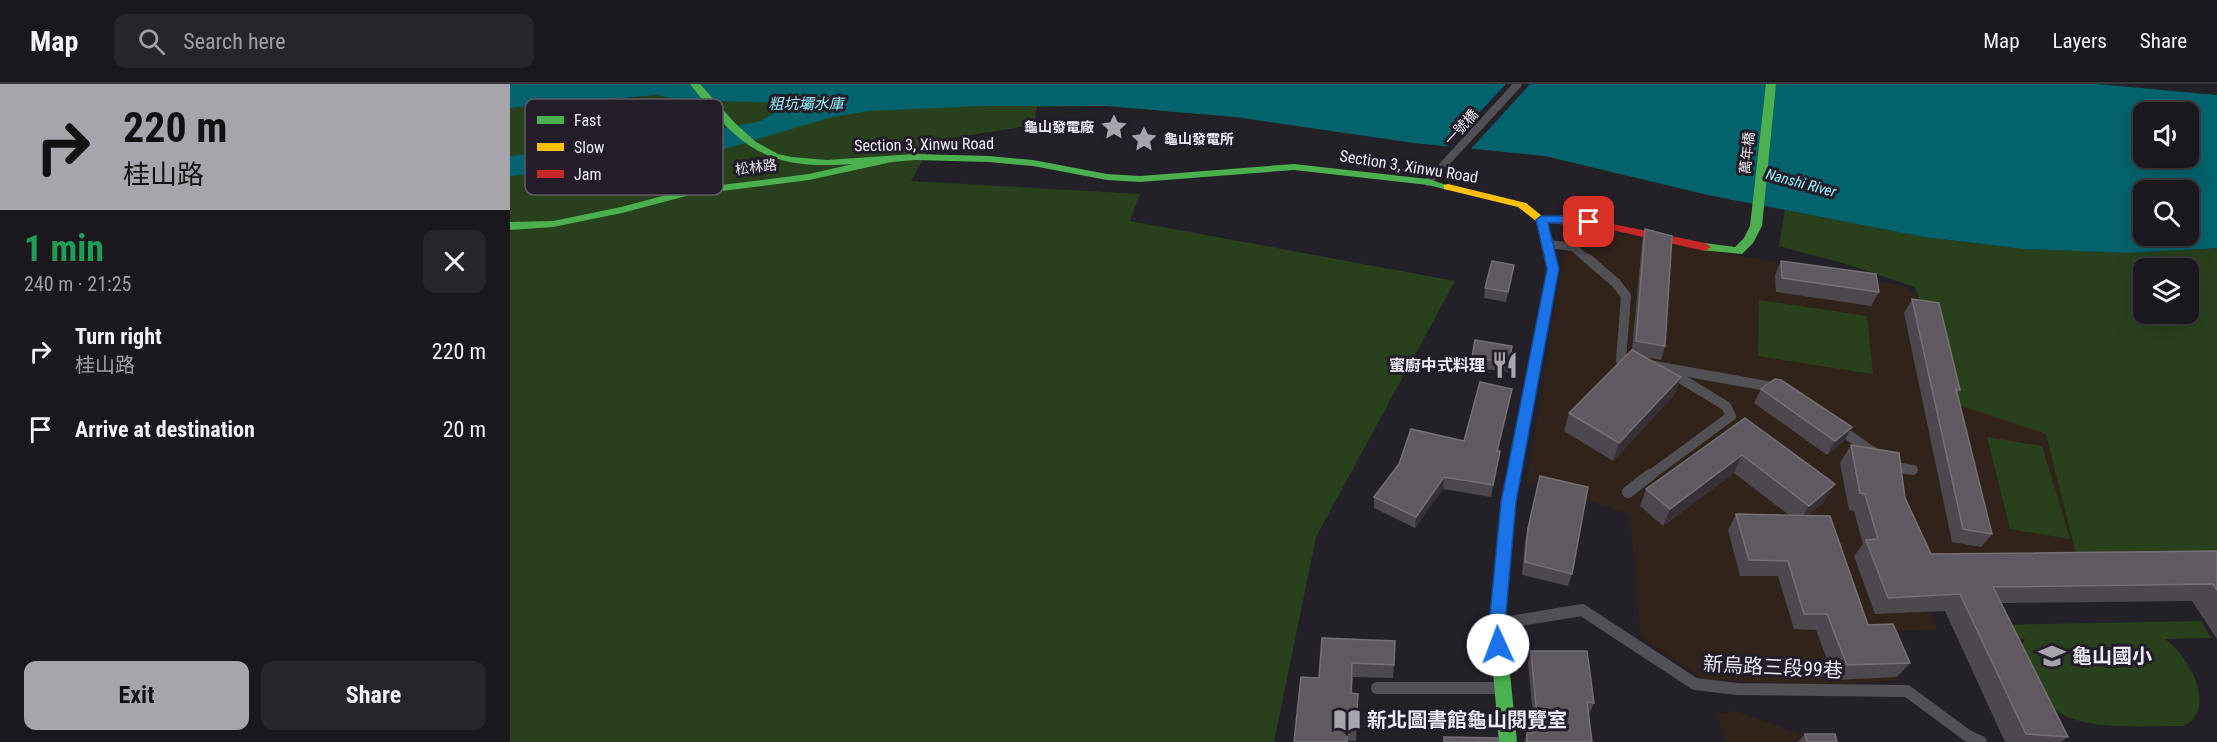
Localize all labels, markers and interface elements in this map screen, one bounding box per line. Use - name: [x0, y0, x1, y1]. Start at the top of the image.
- search box: [114, 14, 534, 68]
- text: Map: [30, 25, 78, 58]
- icon: search: [135, 25, 168, 58]
- text: Search here: [183, 29, 286, 54]
- text: Map: [1983, 29, 2020, 53]
- text: Layers: [2053, 29, 2107, 53]
- text: Share: [2140, 29, 2187, 53]
- water label: 粗坑壩水庫: [768, 95, 846, 113]
- legend: [525, 99, 723, 195]
- map controls: [2133, 102, 2199, 324]
- button: sound: [2133, 102, 2199, 168]
- text: 220 m: [123, 103, 228, 152]
- street label: 一號橋: [1441, 106, 1481, 148]
- icon: right: [24, 108, 102, 186]
- text: Fast: [574, 111, 601, 130]
- place icon: 龜山發電廠: [1099, 112, 1129, 142]
- place label: 龜山發電廠: [1024, 119, 1094, 135]
- place icon: 龜山發電所: [1129, 124, 1159, 154]
- place label: 龜山發電所: [1164, 131, 1234, 147]
- street label: 萬年橋: [1737, 131, 1757, 175]
- street label: Section 3, Xinwu Road: [854, 134, 994, 155]
- text: Slow: [574, 138, 604, 157]
- street label: Section 3, Xinwu Road: [1338, 146, 1480, 187]
- street label: 松林路: [734, 157, 778, 177]
- text: 桂山路: [123, 159, 204, 191]
- text: Jam: [574, 165, 601, 184]
- water label: Nanshi River: [1764, 165, 1839, 201]
- button: search: [2133, 180, 2199, 246]
- pin: [1563, 196, 1614, 247]
- icon: arrive: [1572, 205, 1605, 238]
- text: 1 min: [24, 228, 104, 270]
- button: close: [423, 230, 486, 293]
- button: layers: [2133, 258, 2199, 324]
- text: 240 m · 21:25: [24, 272, 131, 296]
- text: Turn right: [75, 324, 162, 349]
- icon: right: [24, 335, 57, 368]
- text: 220 m: [432, 339, 486, 364]
- restaurant icon: 蜜廚中式料理: [1490, 350, 1520, 380]
- text: 桂山路: [75, 353, 135, 377]
- place label: 蜜廚中式料理: [1389, 356, 1485, 375]
- icon: arrive: [24, 413, 57, 446]
- text: Arrive at destination: [75, 417, 255, 442]
- text: 20 m: [443, 417, 486, 442]
- position arrow: [1466, 613, 1530, 677]
- school or university icon: 龜山國小: [2037, 641, 2067, 671]
- place label: 龜山國小: [2072, 644, 2152, 668]
- street label: 新烏路三段99巷: [1703, 651, 1843, 683]
- button: Exit: [24, 661, 249, 730]
- button: Share: [261, 661, 486, 730]
- library icon: 新北圖書館龜山閱覽室: [1332, 705, 1362, 735]
- place label: 新北圖書館龜山閱覽室: [1367, 708, 1567, 732]

